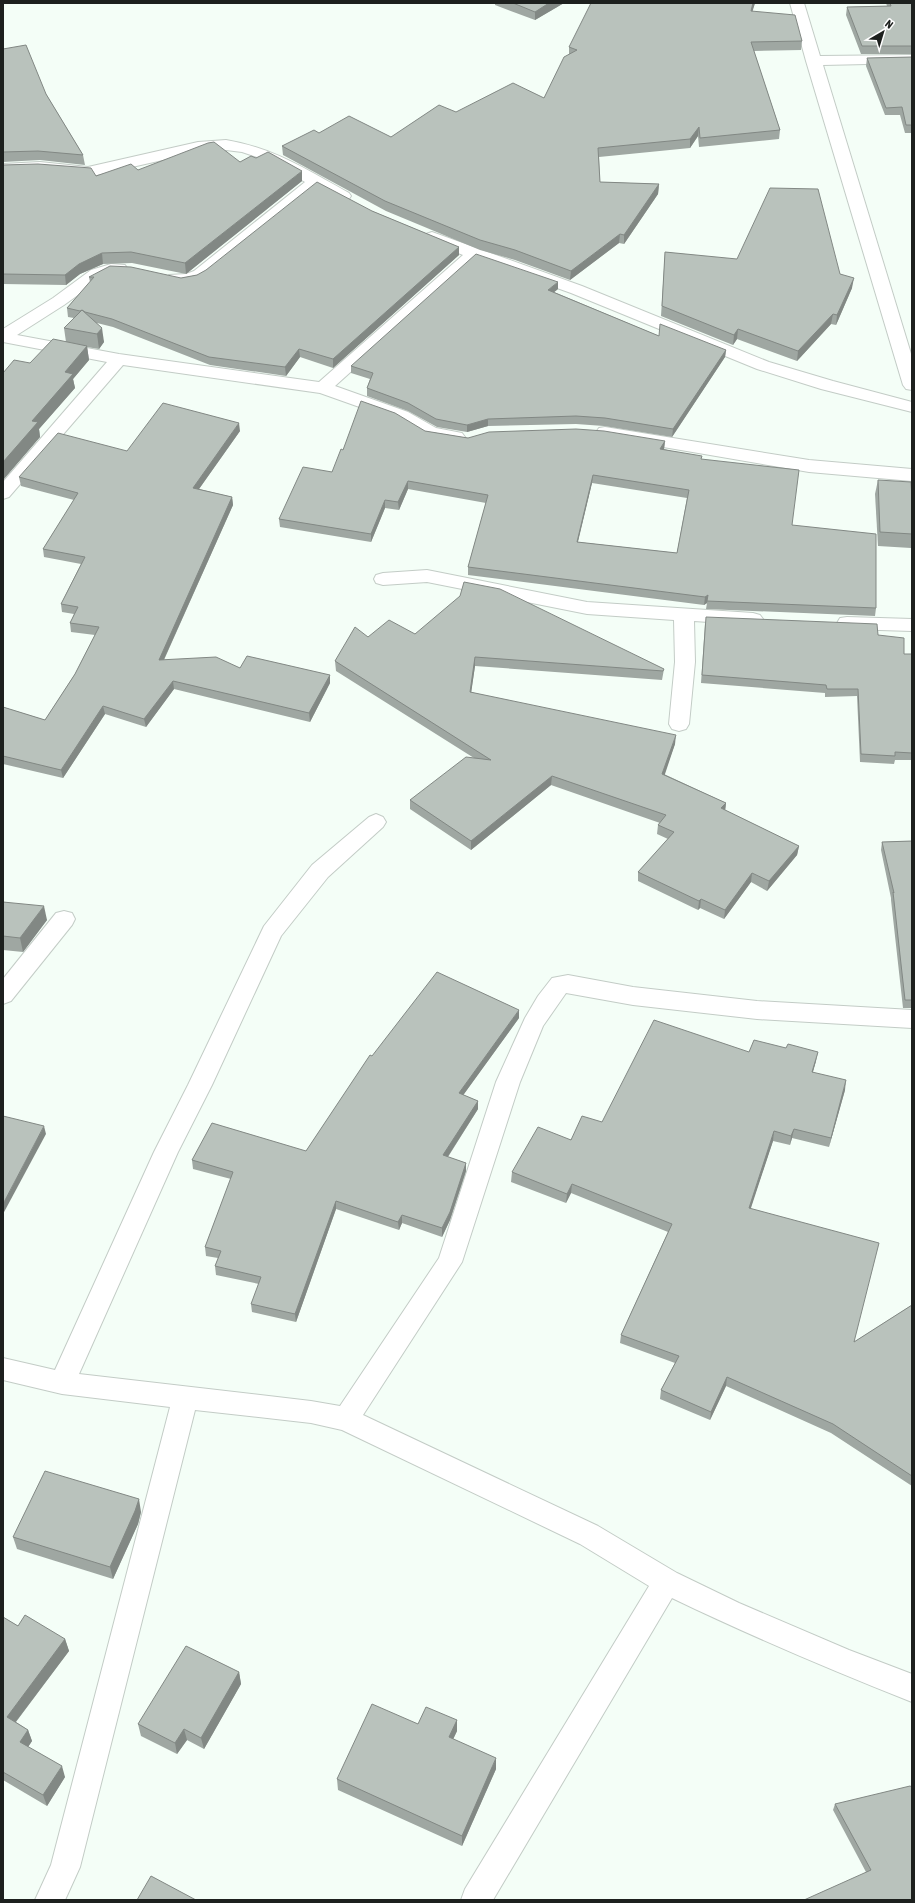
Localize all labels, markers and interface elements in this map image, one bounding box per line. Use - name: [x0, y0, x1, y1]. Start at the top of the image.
- north arrow: [863, 12, 903, 52]
- text: N: [883, 17, 895, 31]

